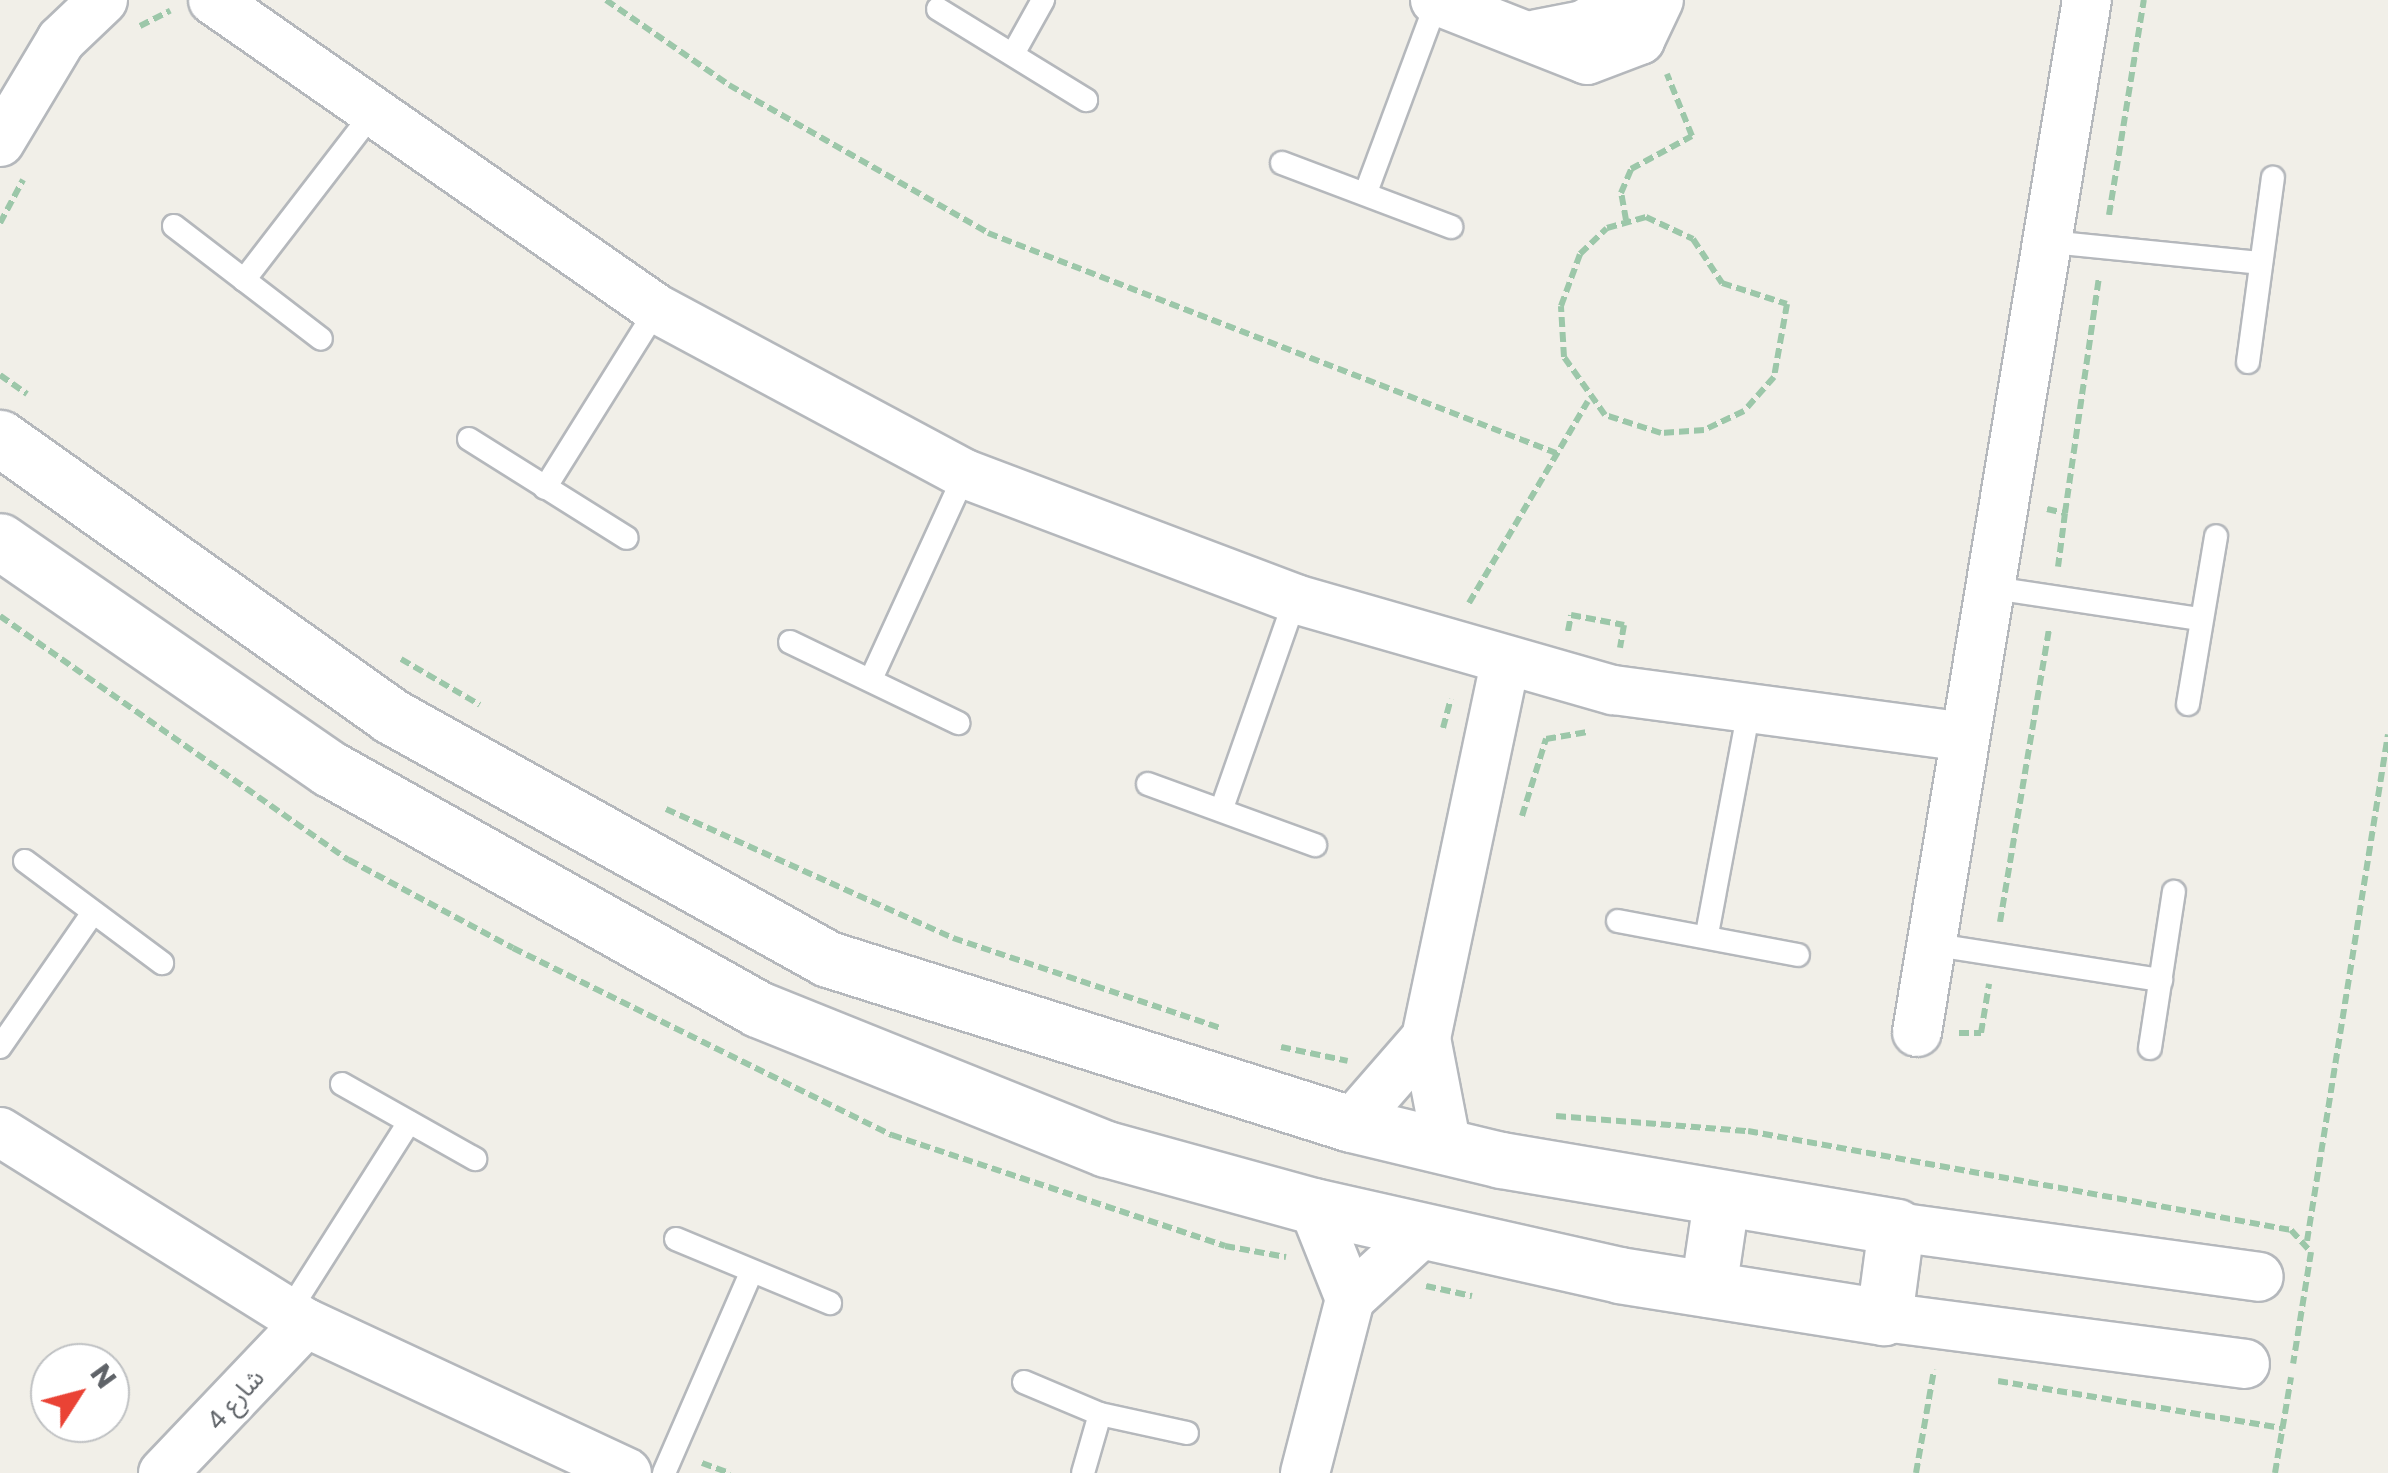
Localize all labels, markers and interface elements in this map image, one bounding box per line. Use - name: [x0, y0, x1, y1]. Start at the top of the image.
- north arrow: [30, 1343, 130, 1443]
- text: N: [81, 1356, 125, 1396]
- street label: شارع 4: [201, 1364, 271, 1436]

